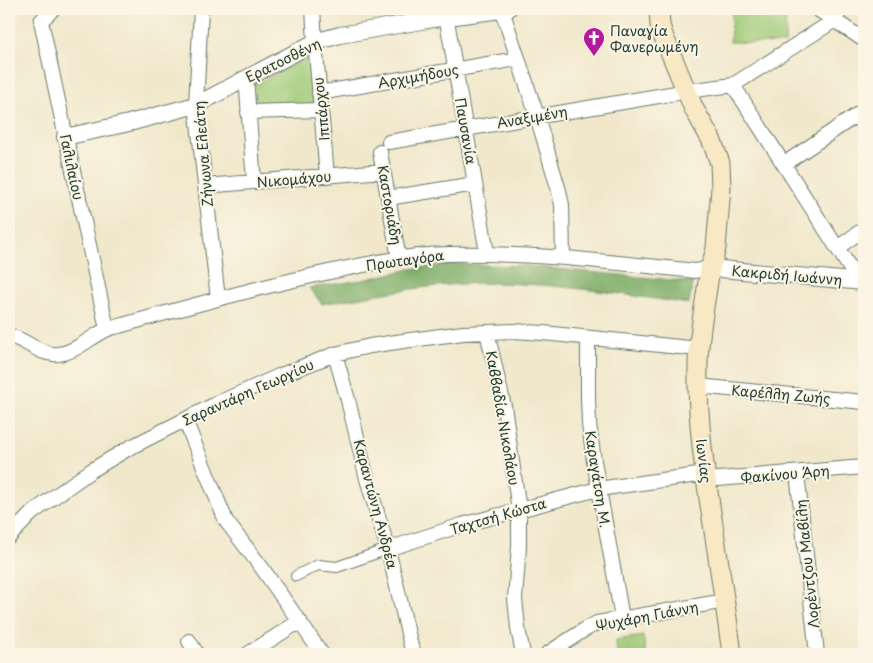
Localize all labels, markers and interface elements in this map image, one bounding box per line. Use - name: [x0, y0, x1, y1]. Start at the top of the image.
- place label: Παναγία Φανερωμένη: [610, 20, 699, 57]
- church icon: Παναγία Φανερωμένη: [582, 26, 606, 57]
- street label: Ερατοσθένη: [242, 33, 324, 87]
- street label: Αρχιμήδους: [376, 59, 460, 93]
- street label: Ιππάρχου: [307, 76, 335, 142]
- street label: Παυσανία: [450, 96, 482, 166]
- street label: Ζήνωνα Ελεάτη: [188, 100, 218, 208]
- street label: Αναξιμένη: [495, 100, 569, 134]
- street label: Γαλιλαίου: [55, 132, 89, 202]
- street label: Καστοριάδη: [373, 164, 407, 246]
- street label: Νικομάχου: [256, 165, 332, 193]
- street label: Πρωταγόρα: [365, 244, 445, 276]
- street label: Κακριδή Ιωάννη: [731, 260, 843, 290]
- street label: Καββαδία Νικολάου: [481, 349, 525, 487]
- street label: Σαραντάρη Γεωργίου: [179, 354, 317, 430]
- street label: Καρέλλη Ζωής: [731, 379, 831, 409]
- street label: Καραγάτση Μ.: [580, 429, 616, 529]
- street label: Καραντώνη Ανδρέα: [349, 437, 403, 571]
- street label: Ιωνίας: [691, 438, 717, 484]
- street label: Φακίνου Άρη: [740, 460, 830, 488]
- street label: Ταχτσή Κώστα: [447, 492, 549, 540]
- street label: Λορέντζου Μαβίλη: [790, 498, 824, 630]
- street label: Ψυχάρη Γιάννη: [594, 596, 700, 636]

